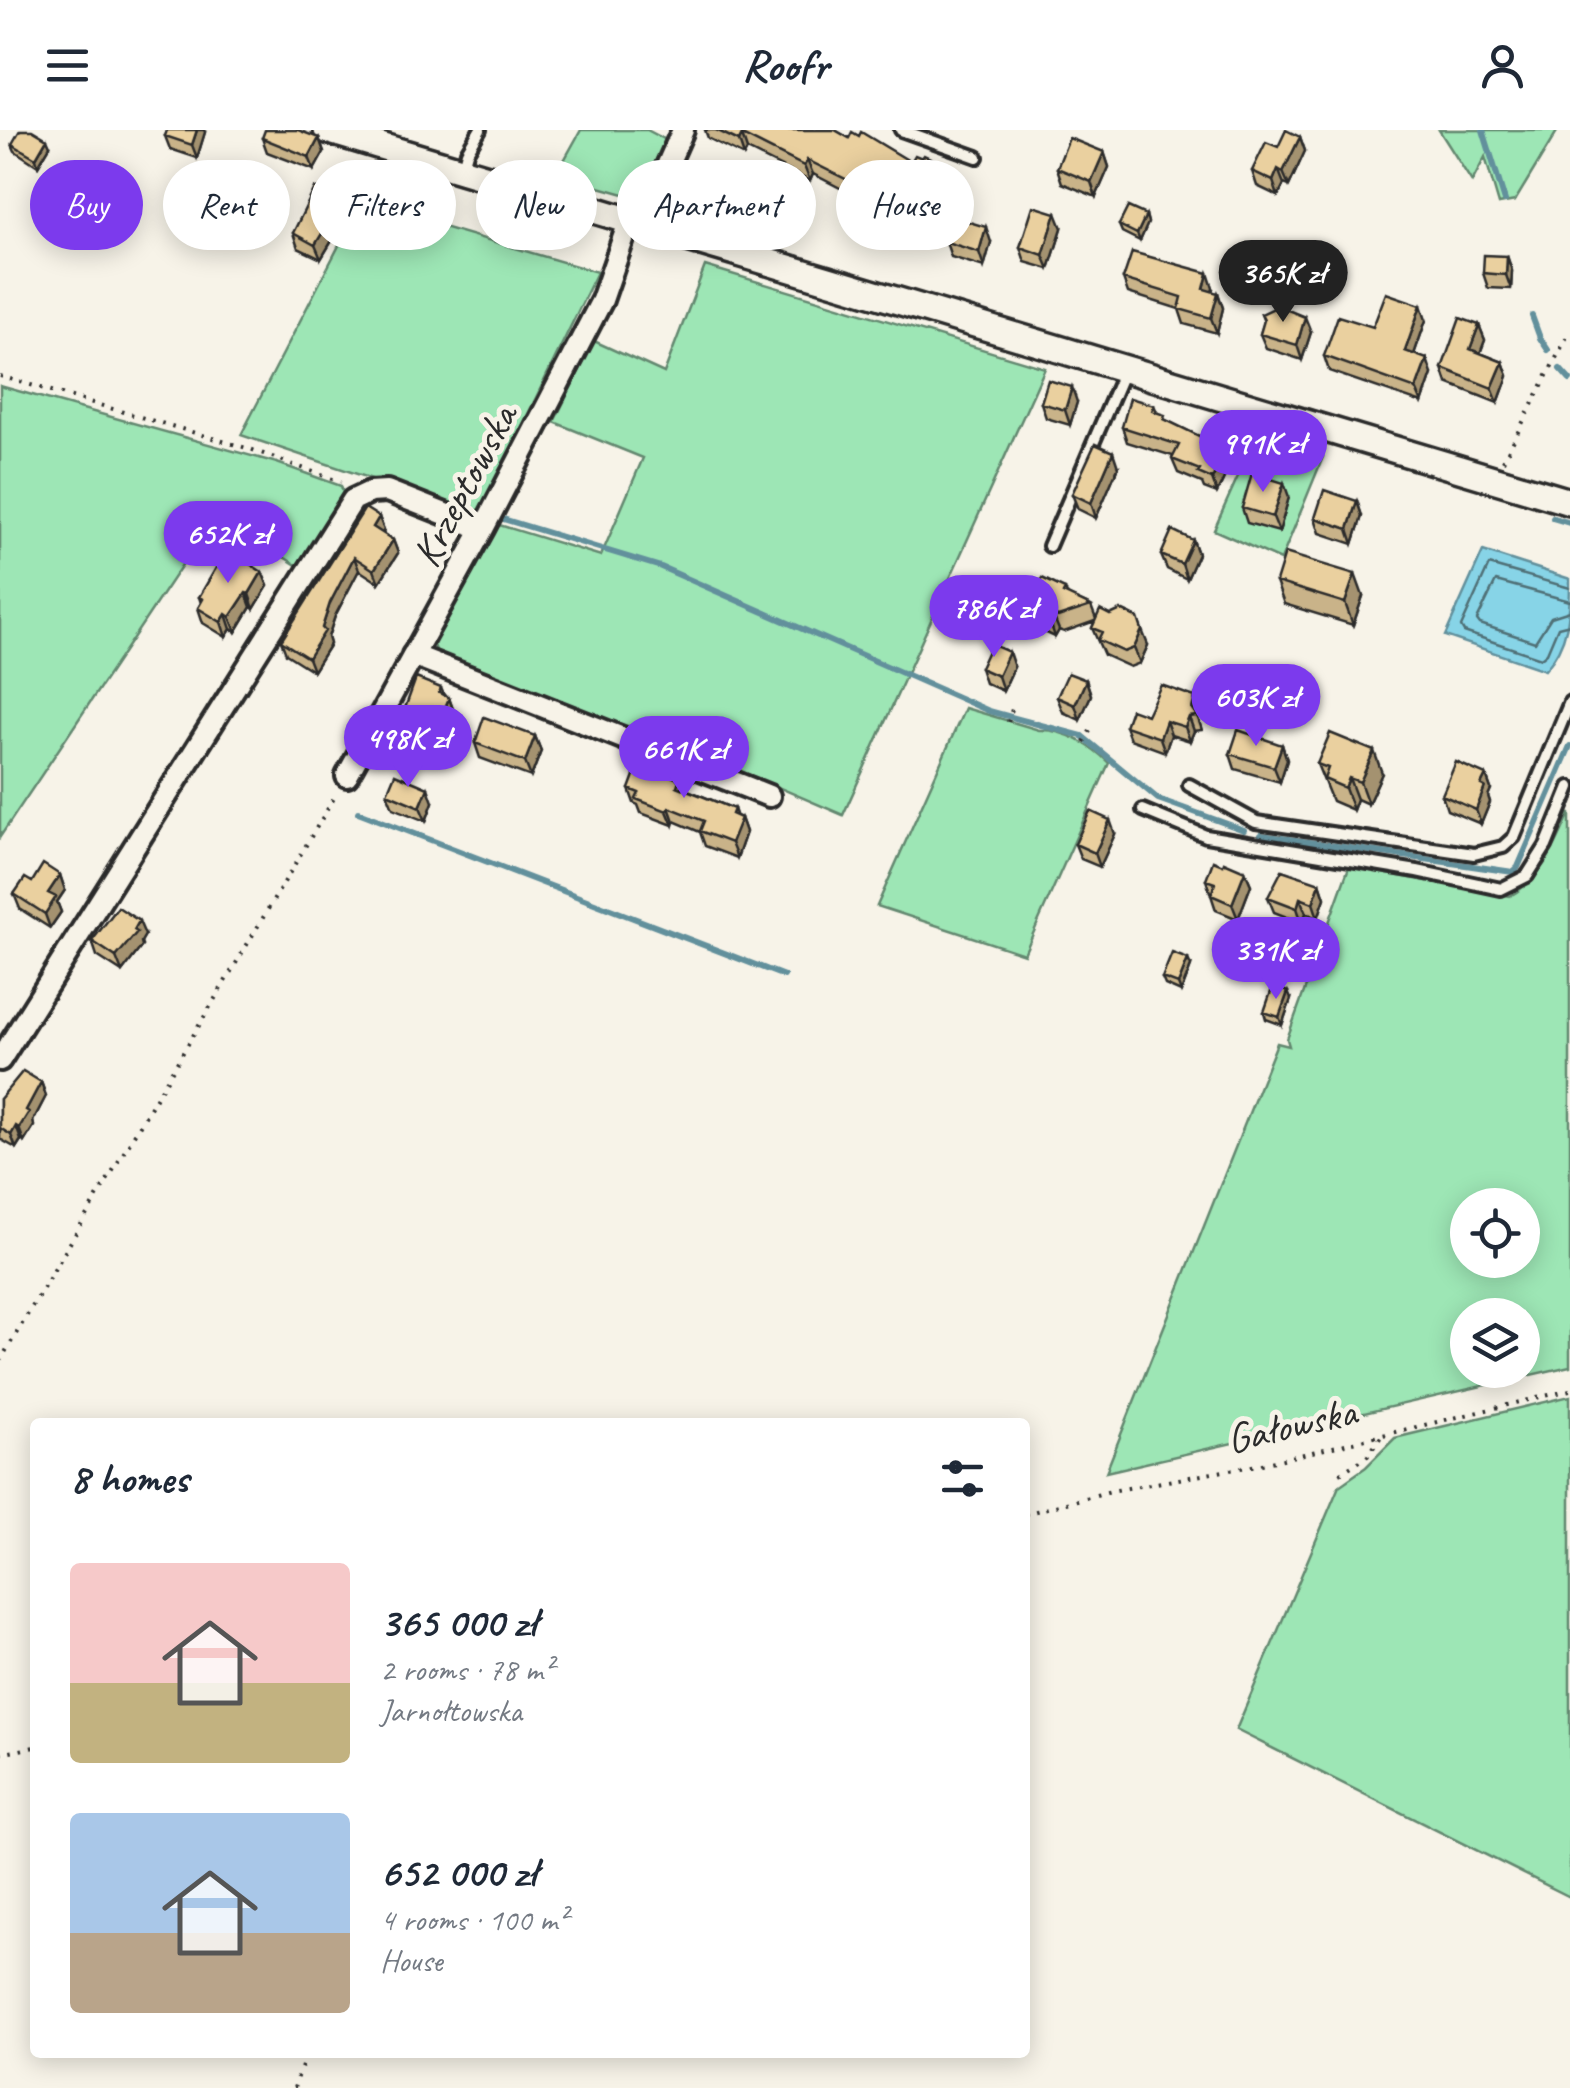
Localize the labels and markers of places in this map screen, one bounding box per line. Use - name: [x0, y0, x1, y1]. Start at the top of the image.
- pin: 365K zł: [1191, 240, 1375, 325]
- pin: 991K zł: [1171, 410, 1355, 495]
- pin: 652K zł: [136, 501, 320, 586]
- pin: 786K zł: [902, 575, 1086, 660]
- pin: 603K zł: [1164, 664, 1348, 749]
- pin: 498K zł: [316, 705, 500, 790]
- pin: 661K zł: [592, 716, 776, 801]
- pin: 331K zł: [1184, 917, 1368, 1002]

